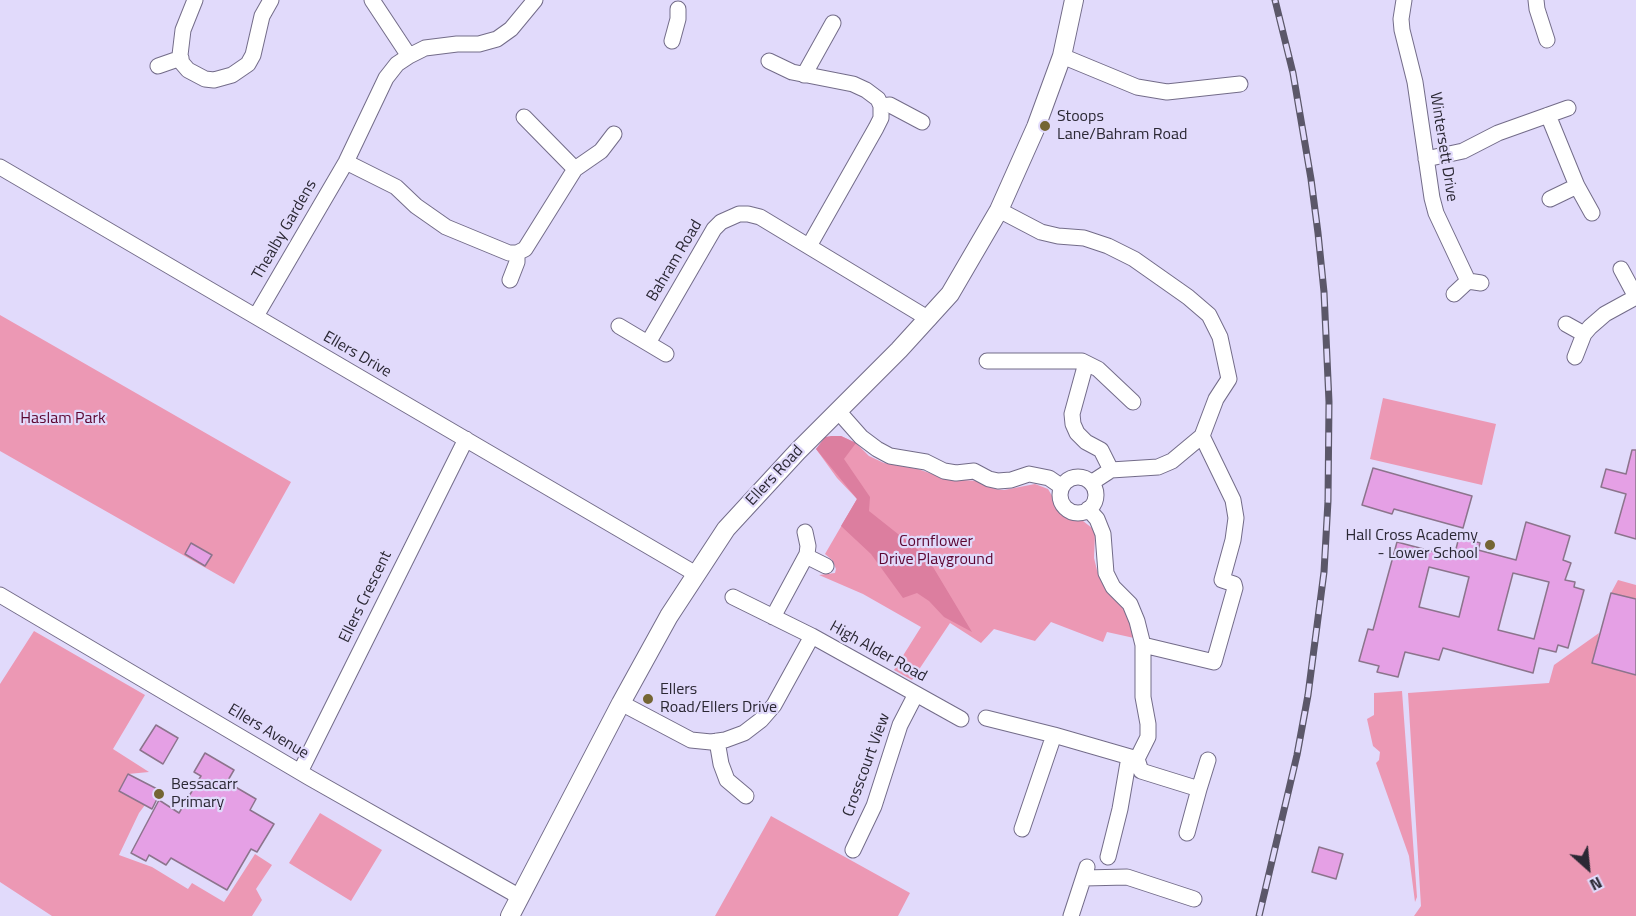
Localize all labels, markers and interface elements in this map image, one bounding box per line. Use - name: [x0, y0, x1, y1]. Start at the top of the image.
- street label: Wintersett Drive: [1425, 91, 1461, 203]
- place label: Stoops Lane/Bahram Road: [1057, 107, 1187, 145]
- marker: Stoops Lane/Bahram Road: [1038, 119, 1052, 133]
- street label: Thealby Gardens: [249, 177, 321, 283]
- street label: Bahram Road: [643, 217, 707, 305]
- street label: Ellers Drive: [319, 328, 395, 382]
- park label: Haslam Park: [20, 409, 106, 429]
- street label: Ellers Road: [742, 442, 808, 510]
- place label: Hall Cross Academy - Lower School: [1345, 526, 1478, 564]
- park label: Cornflower Drive Playground: [879, 532, 993, 570]
- marker: Hall Cross Academy - Lower School: [1483, 538, 1497, 552]
- street label: Ellers Crescent: [336, 548, 396, 646]
- street label: High Alder Road: [826, 617, 930, 687]
- place label: Ellers Road/Ellers Drive: [660, 680, 777, 718]
- marker: Ellers Road/Ellers Drive: [641, 692, 655, 706]
- street label: Ellers Avenue: [224, 700, 312, 764]
- street label: Crosscourt View: [839, 711, 895, 819]
- place label: Bessacarr Primary: [171, 775, 238, 813]
- marker: Bessacarr Primary: [152, 787, 166, 801]
- north arrow: [1558, 838, 1618, 898]
- text: N: [1586, 871, 1607, 897]

